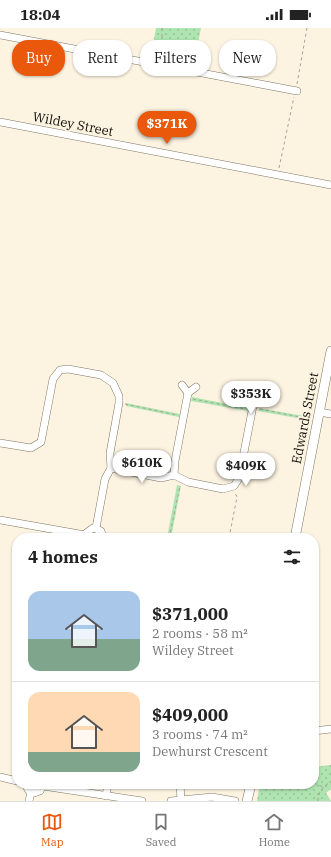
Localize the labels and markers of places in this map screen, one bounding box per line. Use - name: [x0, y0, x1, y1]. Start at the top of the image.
- pin: $371K: [139, 111, 195, 145]
- pin: $353K: [223, 381, 279, 415]
- pin: $610K: [114, 450, 170, 484]
- pin: $409K: [218, 453, 274, 487]

